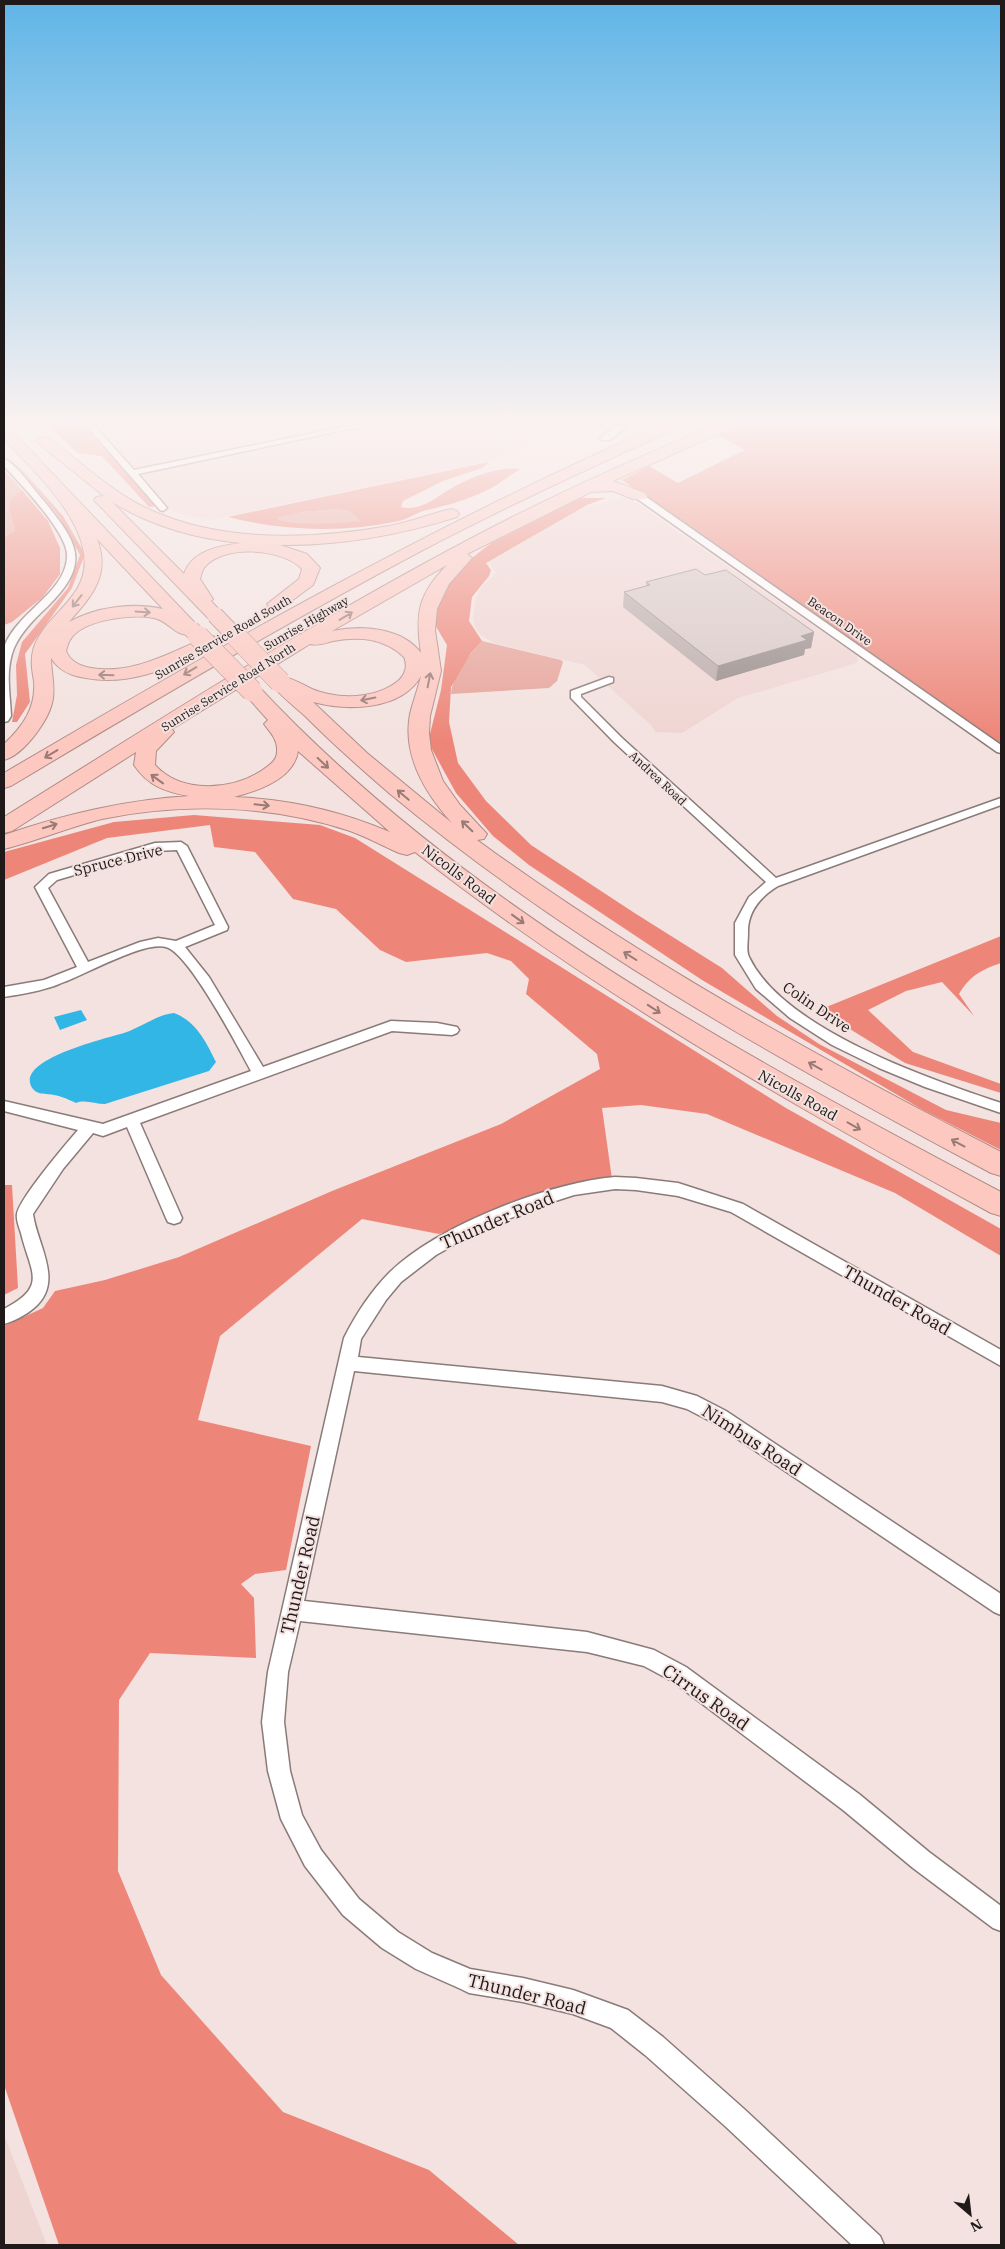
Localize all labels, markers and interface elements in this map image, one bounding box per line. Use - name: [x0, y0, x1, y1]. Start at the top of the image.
- street label: Sunrise Service Road South: [152, 591, 294, 682]
- street label: Sunrise Highway: [261, 592, 352, 653]
- street label: Beacon Drive: [805, 593, 875, 649]
- one-way arrow: [72, 595, 83, 608]
- one-way arrow: [135, 607, 151, 617]
- one-way arrow: [338, 610, 352, 620]
- street label: Sunrise Service Road North: [158, 639, 298, 735]
- one-way arrow: [184, 666, 198, 676]
- one-way arrow: [99, 671, 115, 680]
- one-way arrow: [425, 672, 435, 688]
- one-way arrow: [360, 695, 376, 705]
- street label: Andrea Road: [626, 748, 690, 808]
- one-way arrow: [44, 750, 58, 760]
- one-way arrow: [317, 757, 330, 769]
- one-way arrow: [150, 774, 164, 784]
- one-way arrow: [396, 789, 409, 800]
- one-way arrow: [254, 800, 270, 810]
- one-way arrow: [41, 820, 57, 830]
- one-way arrow: [461, 820, 474, 832]
- street label: Spruce Drive: [71, 840, 165, 880]
- street label: Nicolls Road: [418, 840, 500, 908]
- one-way arrow: [511, 914, 525, 924]
- one-way arrow: [623, 951, 637, 961]
- street label: Colin Drive: [779, 977, 855, 1037]
- one-way arrow: [646, 1004, 660, 1014]
- one-way arrow: [807, 1061, 822, 1071]
- street label: Nicolls Road: [755, 1065, 841, 1125]
- one-way arrow: [847, 1121, 862, 1131]
- one-way arrow: [951, 1138, 966, 1147]
- street label: Thunder Road: [437, 1186, 557, 1254]
- street label: Thunder Road: [839, 1260, 955, 1340]
- street label: Nimbus Road: [698, 1399, 806, 1481]
- street label: Thunder Road: [275, 1513, 325, 1637]
- street label: Cirrus Road: [658, 1659, 754, 1735]
- street label: Thunder Road: [465, 1968, 589, 2020]
- north arrow: [945, 2189, 995, 2239]
- text: N: [967, 2215, 985, 2236]

